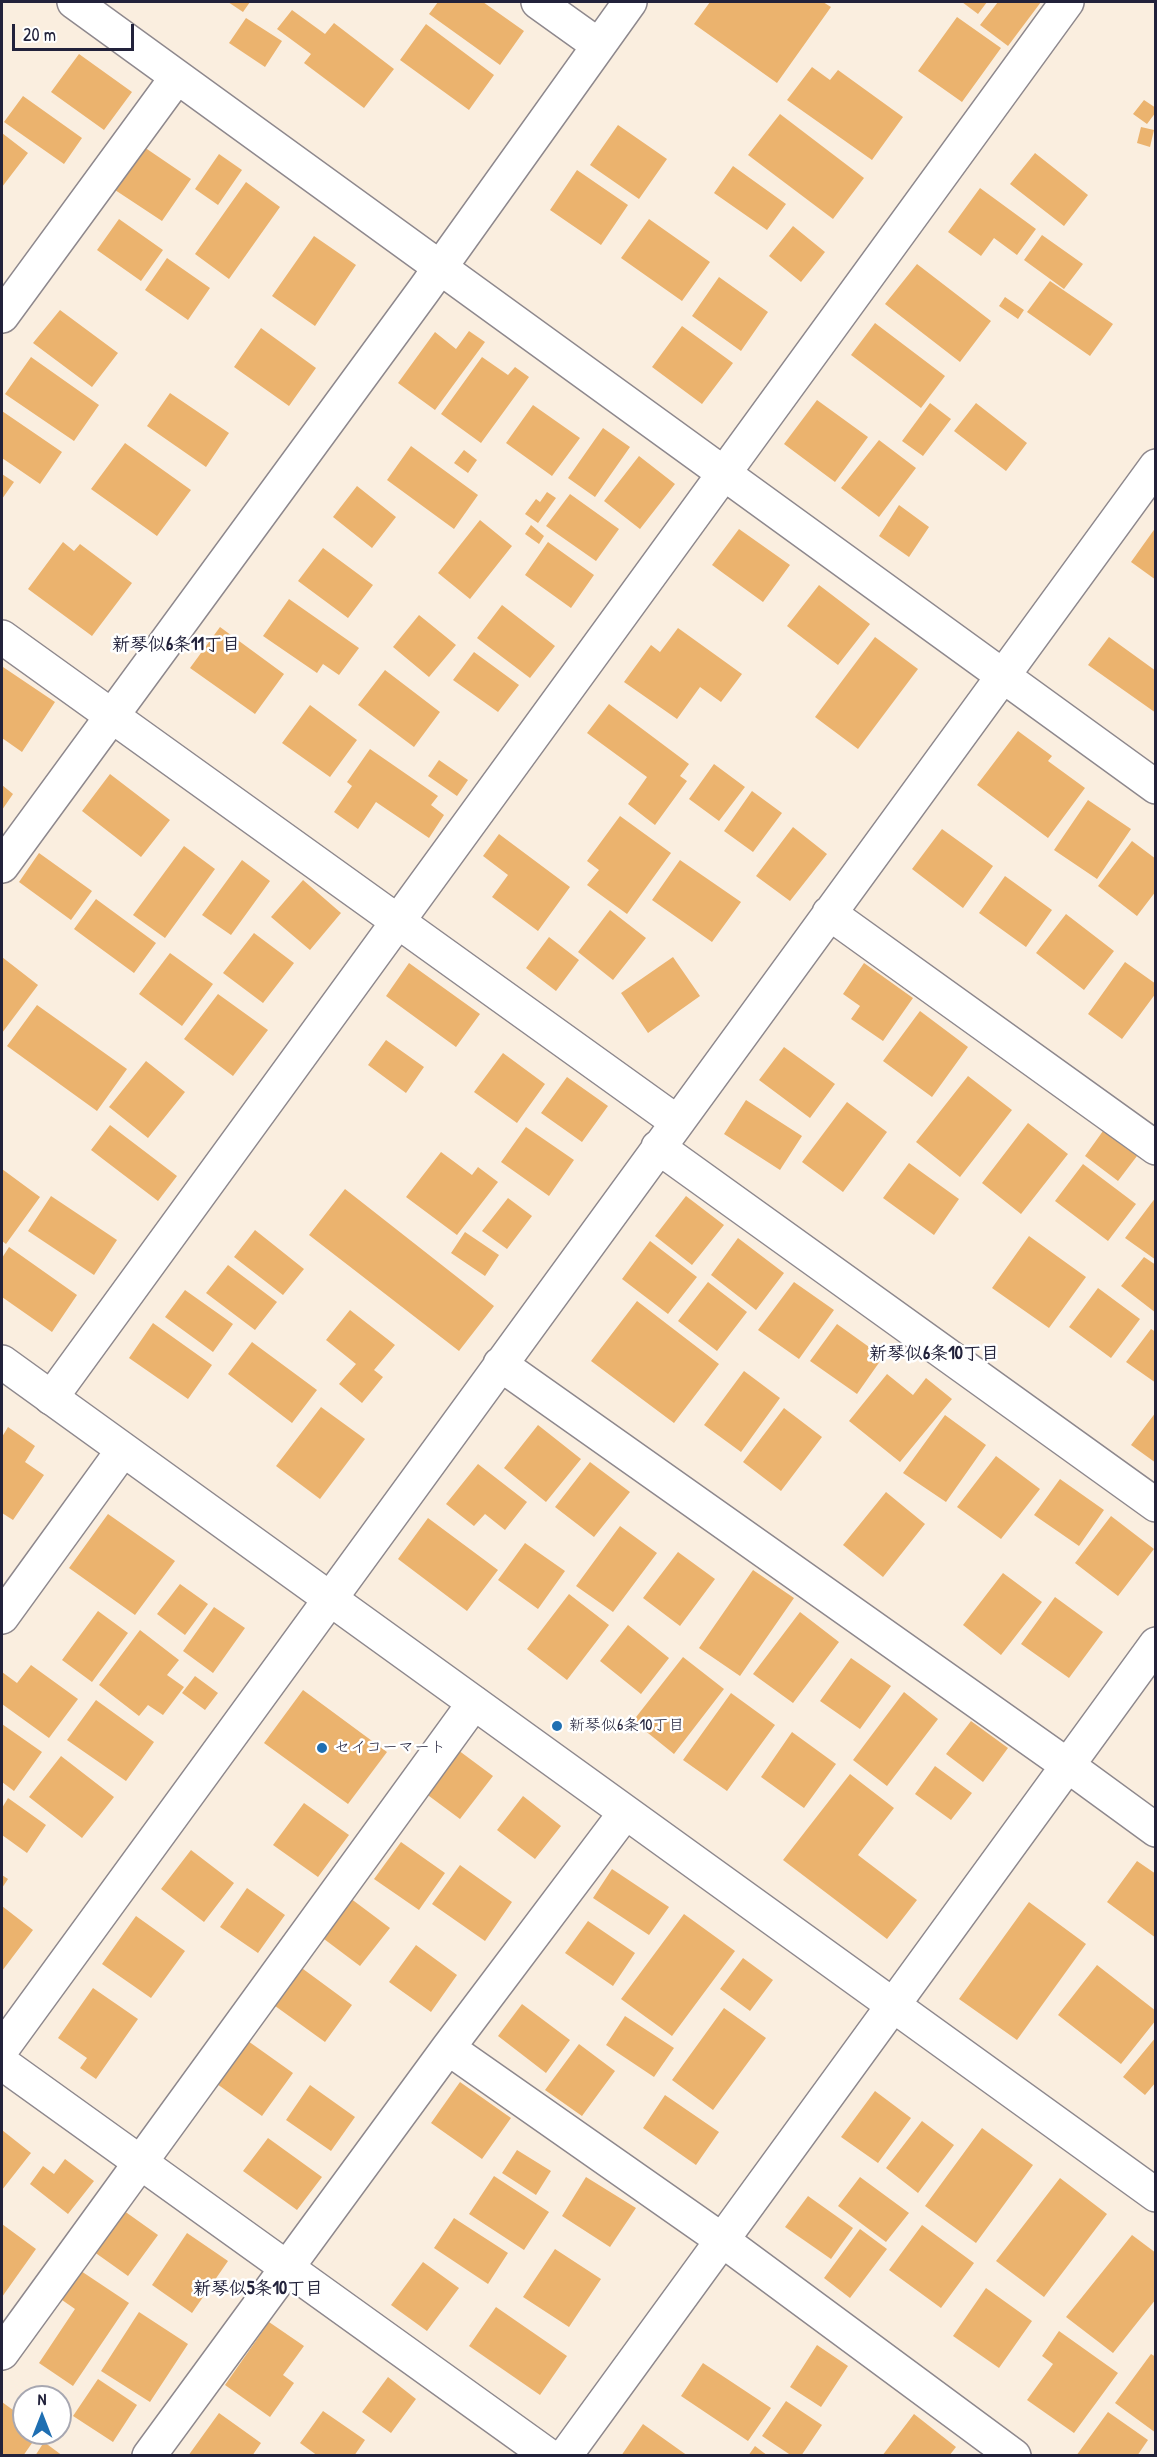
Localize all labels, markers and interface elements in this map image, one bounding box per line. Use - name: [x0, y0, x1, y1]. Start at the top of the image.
- scale bar: [15, 12, 136, 50]
- text: 20 m: [23, 22, 56, 47]
- district label: 新琴似6条11丁目: [112, 634, 240, 656]
- district label: 新琴似6条10丁目: [869, 1343, 999, 1365]
- place label: 新琴似6条10丁目: [569, 1716, 684, 1736]
- marker: 新琴似6条10丁目: [550, 1719, 564, 1733]
- place label: セイコーマート: [334, 1738, 446, 1758]
- marker: セイコーマート: [315, 1741, 329, 1755]
- district label: 新琴似5条10丁目: [193, 2278, 323, 2300]
- north arrow: [12, 2385, 72, 2445]
- text: N: [38, 2388, 46, 2410]

